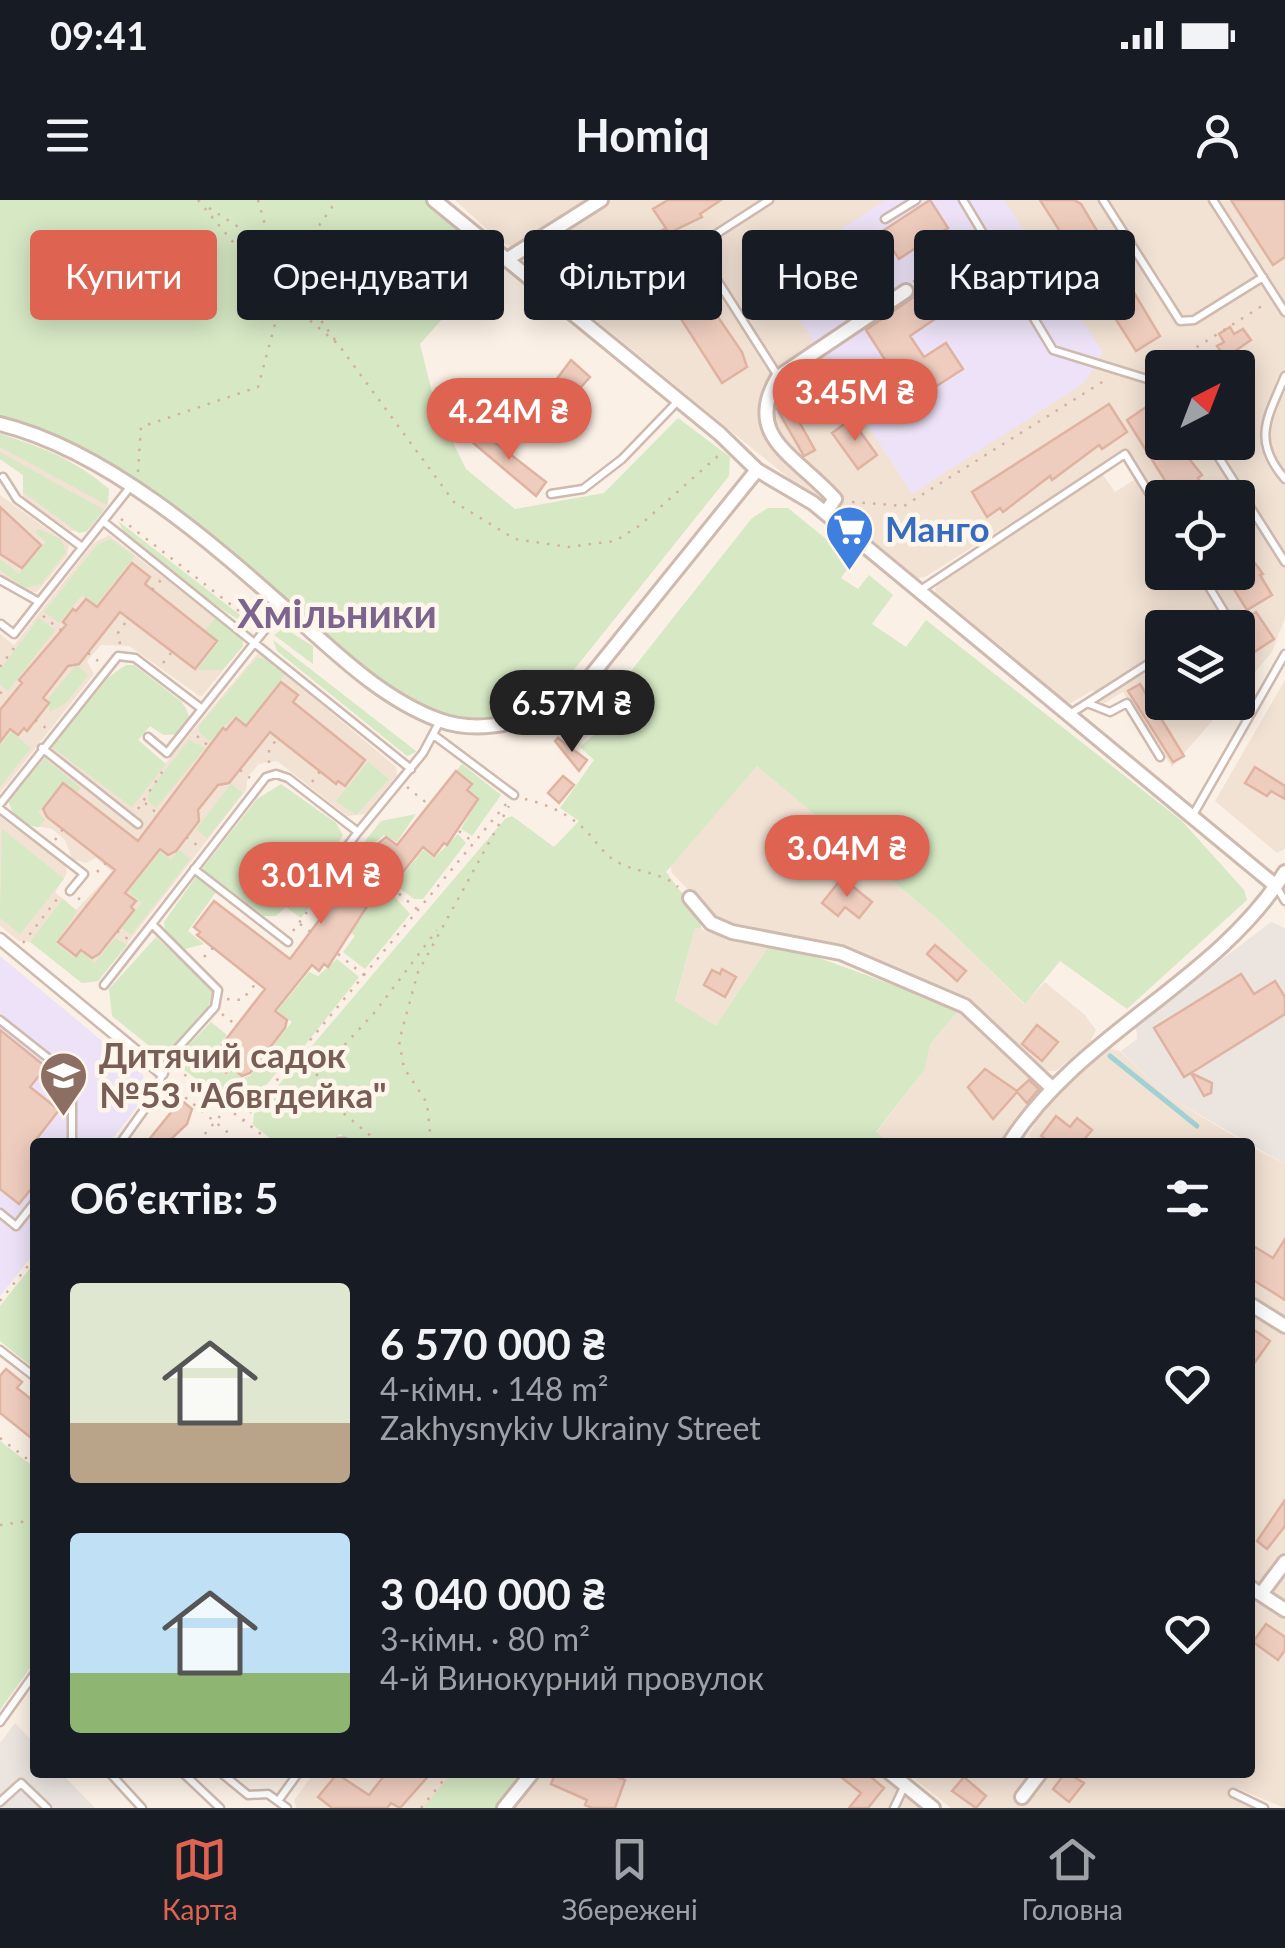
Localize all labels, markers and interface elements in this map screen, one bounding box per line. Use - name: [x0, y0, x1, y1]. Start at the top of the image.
- text: 09:41: [50, 12, 148, 58]
- icon: menu: [40, 108, 95, 163]
- text: Homiq: [575, 108, 710, 162]
- icon: person: [1190, 108, 1245, 163]
- chip: Купити: [30, 230, 217, 320]
- chip: Орендувати: [237, 230, 504, 320]
- chip: Фільтри: [524, 230, 722, 320]
- chip: Нове: [742, 230, 894, 320]
- chip: Квартира: [914, 230, 1135, 320]
- north arrow: [1145, 350, 1255, 460]
- map controls: [1145, 350, 1255, 720]
- pin: 3.45M ₴: [763, 359, 947, 444]
- text: 3.45M ₴: [795, 372, 915, 411]
- pin: 4.24M ₴: [417, 378, 601, 463]
- text: 4.24M ₴: [449, 391, 569, 430]
- button: locate: [1145, 480, 1255, 590]
- supermarket icon: Манго: [824, 504, 876, 572]
- place label: Манго: [885, 507, 990, 549]
- district label: Хмільники: [237, 589, 437, 637]
- button: layers: [1145, 610, 1255, 720]
- pin: 6.57M ₴: [480, 670, 664, 755]
- text: 6.57M ₴: [512, 683, 632, 722]
- pin: 3.04M ₴: [755, 815, 939, 900]
- text: 3.04M ₴: [787, 828, 907, 867]
- pin: 3.01M ₴: [229, 842, 413, 927]
- text: 3.01M ₴: [261, 855, 381, 894]
- place label: Дитячий садок №53 "Абвгдейка": [99, 1033, 387, 1115]
- school or university icon: Дитячий садок №53 "Абвгдейка": [38, 1050, 90, 1118]
- icon: filters: [1160, 1171, 1215, 1226]
- text: Об’єктів: 5: [70, 1173, 279, 1223]
- text: 6 570 000 ₴: [380, 1319, 607, 1369]
- icon: home: [150, 1323, 270, 1443]
- icon: heart: [1160, 1356, 1215, 1411]
- text: 4-кімн. · 148 m²: [380, 1369, 608, 1408]
- text: Zakhysnykiv Ukrainy Street: [380, 1408, 761, 1447]
- text: 3 040 000 ₴: [380, 1569, 607, 1619]
- icon: home: [150, 1573, 270, 1693]
- icon: heart: [1160, 1606, 1215, 1661]
- text: 3-кімн. · 80 m²: [380, 1619, 590, 1658]
- text: 4-й Винокурний провулок: [380, 1658, 764, 1697]
- tab: Карта: [162, 1832, 238, 1926]
- tab: Збережені: [562, 1832, 698, 1926]
- tab: Головна: [1022, 1832, 1123, 1926]

